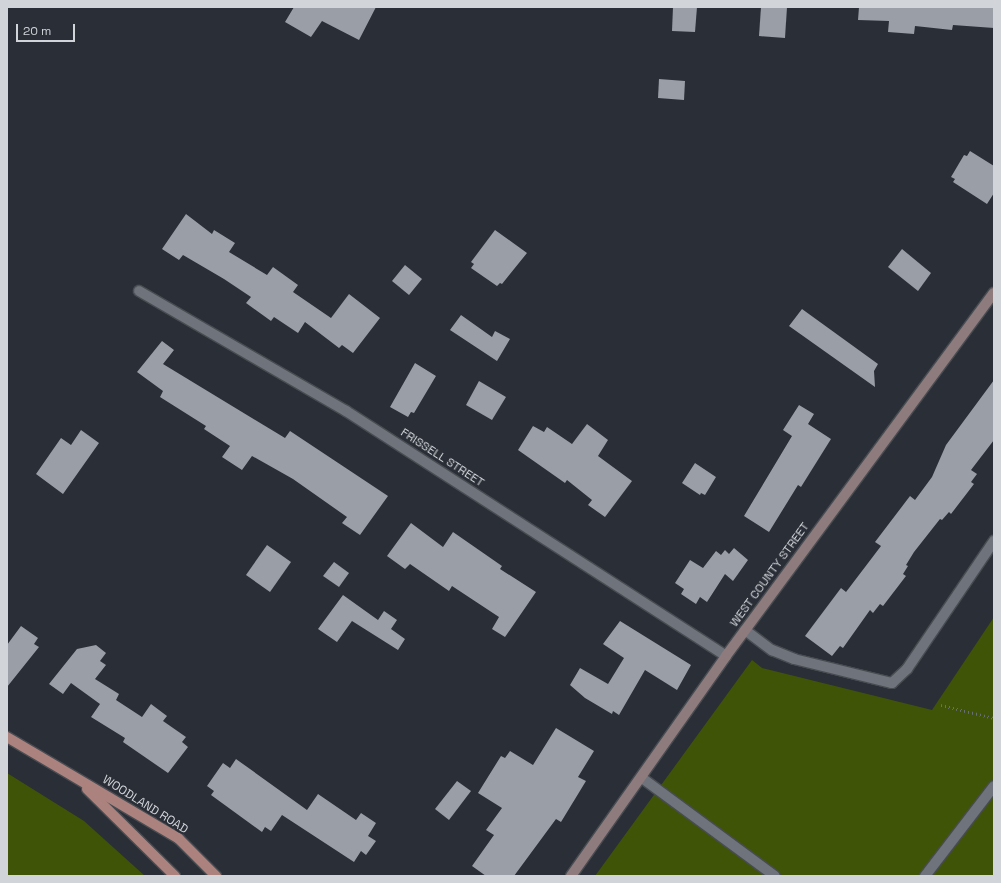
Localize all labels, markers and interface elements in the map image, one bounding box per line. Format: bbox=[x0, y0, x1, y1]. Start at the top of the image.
scale bar bbox=[18, 16, 77, 42]
text: 20 m bbox=[23, 23, 51, 39]
street label: FRISSELL STREET bbox=[397, 426, 487, 490]
street label: WEST COUNTY STREET bbox=[727, 520, 813, 630]
street label: WOODLAND ROAD bbox=[100, 773, 190, 837]

